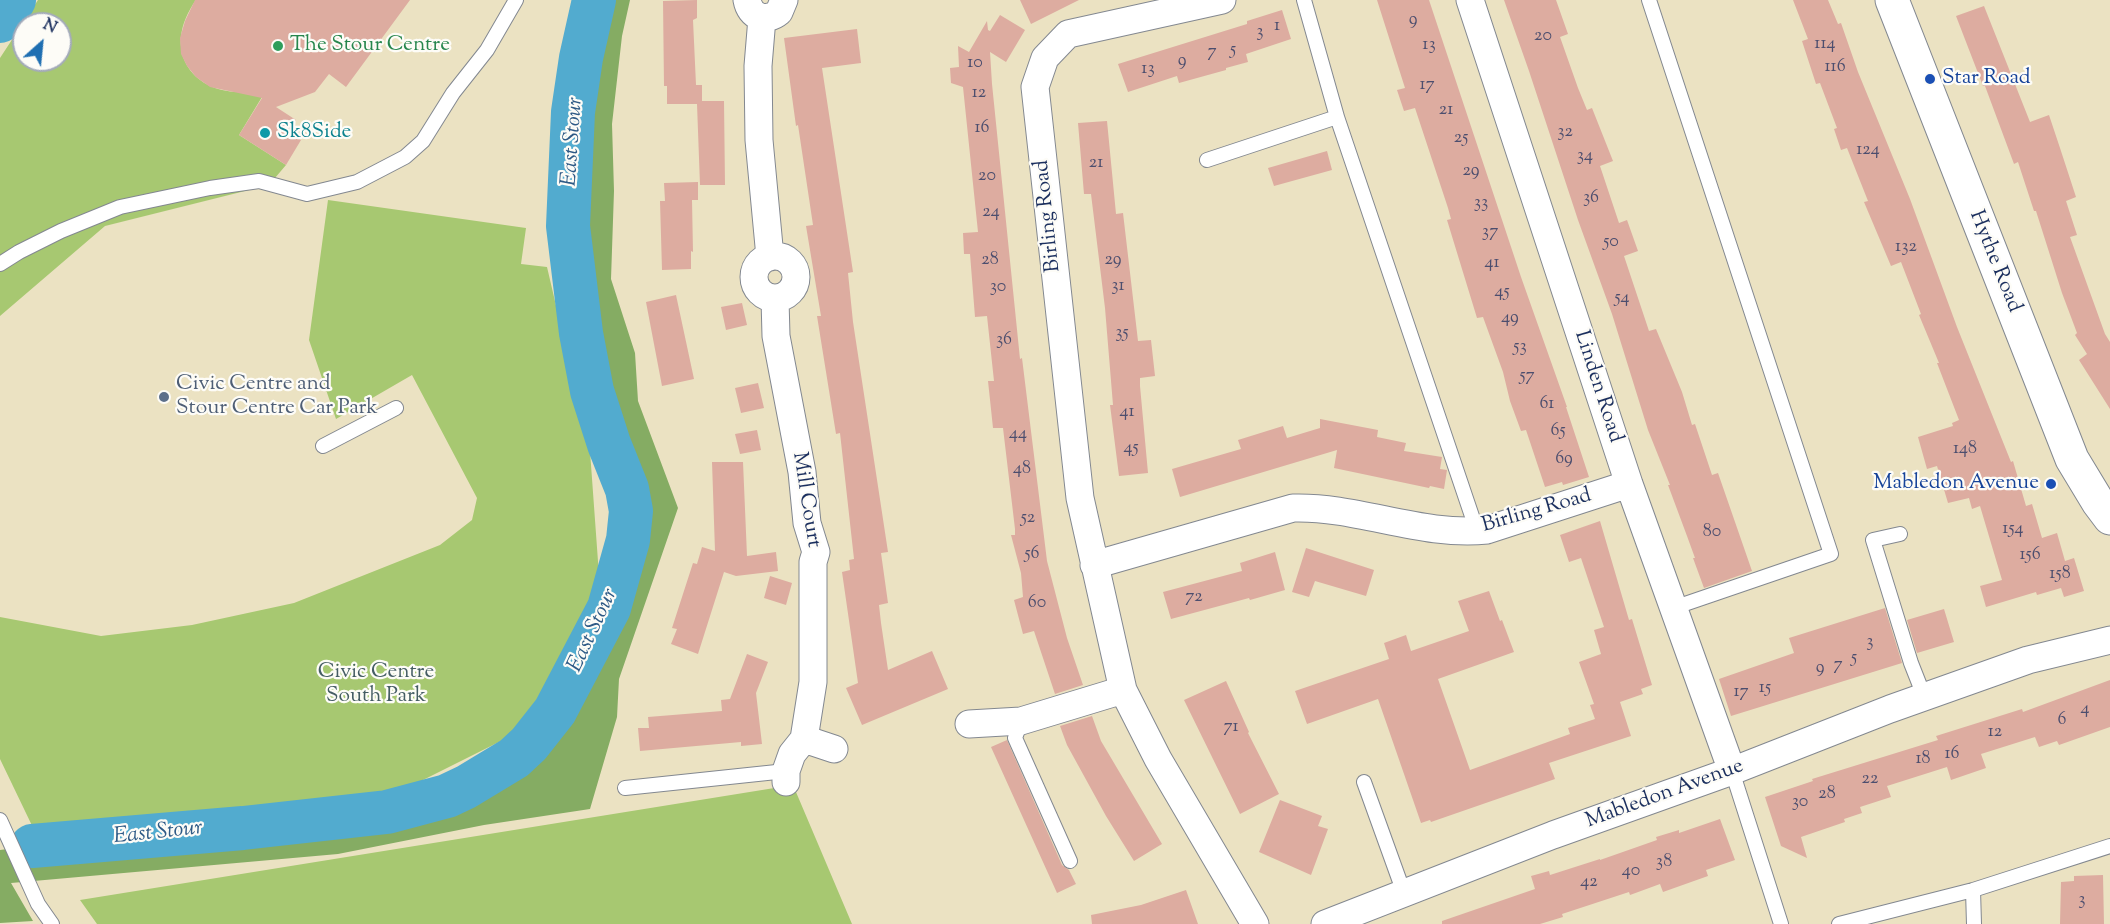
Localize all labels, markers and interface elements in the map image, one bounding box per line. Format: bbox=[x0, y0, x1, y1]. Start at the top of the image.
house number: 9 bbox=[1409, 10, 1417, 32]
north arrow bbox=[12, 12, 72, 72]
text: N bbox=[39, 14, 60, 40]
house number: 1 bbox=[1274, 16, 1280, 38]
house number: 3 bbox=[1256, 22, 1264, 44]
house number: 20 bbox=[1534, 26, 1552, 48]
place label: The Stour Centre bbox=[290, 33, 450, 59]
house number: 114 bbox=[1814, 34, 1836, 56]
house number: 13 bbox=[1422, 35, 1436, 57]
marker: The Stour Centre bbox=[271, 39, 285, 53]
house number: 5 bbox=[1230, 40, 1236, 62]
house number: 7 bbox=[1207, 42, 1217, 64]
house number: 9 bbox=[1178, 51, 1186, 73]
house number: 10 bbox=[967, 53, 983, 75]
house number: 116 bbox=[1824, 57, 1846, 79]
house number: 13 bbox=[1141, 59, 1155, 81]
place label: Star Road bbox=[1942, 66, 2031, 92]
marker: Star Road bbox=[1923, 72, 1937, 86]
house number: 17 bbox=[1419, 75, 1435, 97]
house number: 12 bbox=[972, 83, 986, 105]
water label: East Stour bbox=[558, 96, 590, 188]
house number: 21 bbox=[1439, 100, 1453, 122]
house number: 16 bbox=[974, 118, 990, 140]
place label: Sk8Side bbox=[277, 120, 351, 146]
house number: 32 bbox=[1557, 122, 1573, 144]
marker: Sk8Side bbox=[258, 126, 272, 140]
house number: 25 bbox=[1454, 128, 1468, 150]
house number: 124 bbox=[1856, 140, 1880, 162]
house number: 34 bbox=[1577, 146, 1593, 168]
house number: 21 bbox=[1089, 153, 1103, 175]
street label: Birling Road bbox=[1031, 159, 1067, 273]
house number: 29 bbox=[1462, 161, 1480, 183]
house number: 20 bbox=[978, 166, 996, 188]
house number: 36 bbox=[1583, 188, 1599, 210]
house number: 33 bbox=[1474, 193, 1488, 215]
house number: 24 bbox=[982, 202, 1000, 224]
street label: Hythe Road bbox=[1962, 207, 2026, 317]
house number: 37 bbox=[1482, 222, 1498, 244]
house number: 50 bbox=[1603, 232, 1619, 254]
house number: 132 bbox=[1895, 237, 1917, 259]
house number: 28 bbox=[981, 250, 999, 272]
house number: 29 bbox=[1104, 250, 1122, 272]
house number: 41 bbox=[1484, 253, 1500, 275]
house number: 31 bbox=[1111, 276, 1125, 298]
house number: 30 bbox=[990, 277, 1006, 299]
house number: 45 bbox=[1494, 282, 1510, 304]
house number: 54 bbox=[1614, 288, 1630, 310]
house number: 49 bbox=[1501, 308, 1519, 330]
house number: 35 bbox=[1115, 323, 1129, 345]
street label: Linden Road bbox=[1567, 328, 1627, 446]
house number: 36 bbox=[996, 330, 1012, 352]
house number: 53 bbox=[1513, 337, 1527, 359]
house number: 57 bbox=[1519, 366, 1535, 388]
place label: Civic Centre and Stour Centre Car Park bbox=[176, 372, 378, 422]
marker: Civic Centre and Stour Centre Car Park bbox=[157, 390, 171, 404]
house number: 61 bbox=[1540, 394, 1554, 416]
house number: 41 bbox=[1119, 402, 1135, 424]
house number: 65 bbox=[1550, 421, 1566, 443]
house number: 44 bbox=[1009, 424, 1027, 446]
house number: 45 bbox=[1123, 438, 1139, 460]
house number: 148 bbox=[1953, 439, 1977, 461]
house number: 69 bbox=[1555, 449, 1573, 471]
street label: Mill Court bbox=[785, 450, 825, 550]
house number: 48 bbox=[1013, 459, 1031, 481]
place label: Mabledon Avenue bbox=[1873, 471, 2039, 497]
marker: Mabledon Avenue bbox=[2044, 477, 2058, 491]
street label: Birling Road bbox=[1479, 484, 1595, 540]
house number: 52 bbox=[1021, 508, 1035, 530]
house number: 154 bbox=[2002, 519, 2024, 541]
house number: 80 bbox=[1703, 522, 1721, 544]
house number: 56 bbox=[1024, 544, 1040, 566]
house number: 156 bbox=[2019, 545, 2041, 567]
house number: 158 bbox=[2049, 564, 2071, 586]
water label: East Stour bbox=[563, 585, 625, 677]
house number: 72 bbox=[1185, 587, 1203, 609]
house number: 60 bbox=[1028, 593, 1046, 615]
house number: 3 bbox=[1866, 632, 1874, 654]
house number: 5 bbox=[1851, 648, 1857, 670]
house number: 7 bbox=[1833, 655, 1843, 677]
house number: 9 bbox=[1816, 658, 1824, 680]
park label: Civic Centre South Park bbox=[318, 660, 434, 710]
house number: 15 bbox=[1759, 678, 1771, 700]
house number: 17 bbox=[1733, 682, 1749, 704]
house number: 4 bbox=[2080, 699, 2090, 721]
house number: 6 bbox=[2058, 710, 2066, 732]
house number: 71 bbox=[1223, 717, 1239, 739]
house number: 12 bbox=[1988, 722, 2002, 744]
house number: 16 bbox=[1944, 744, 1960, 766]
house number: 18 bbox=[1915, 749, 1931, 771]
street label: Mabledon Avenue bbox=[1583, 755, 1747, 835]
house number: 22 bbox=[1862, 769, 1878, 791]
house number: 28 bbox=[1818, 784, 1836, 806]
house number: 30 bbox=[1792, 792, 1808, 814]
water label: East Stour bbox=[112, 816, 204, 852]
house number: 38 bbox=[1656, 852, 1672, 874]
house number: 40 bbox=[1622, 861, 1640, 883]
house number: 42 bbox=[1580, 872, 1598, 894]
house number: 3 bbox=[2078, 890, 2086, 912]

